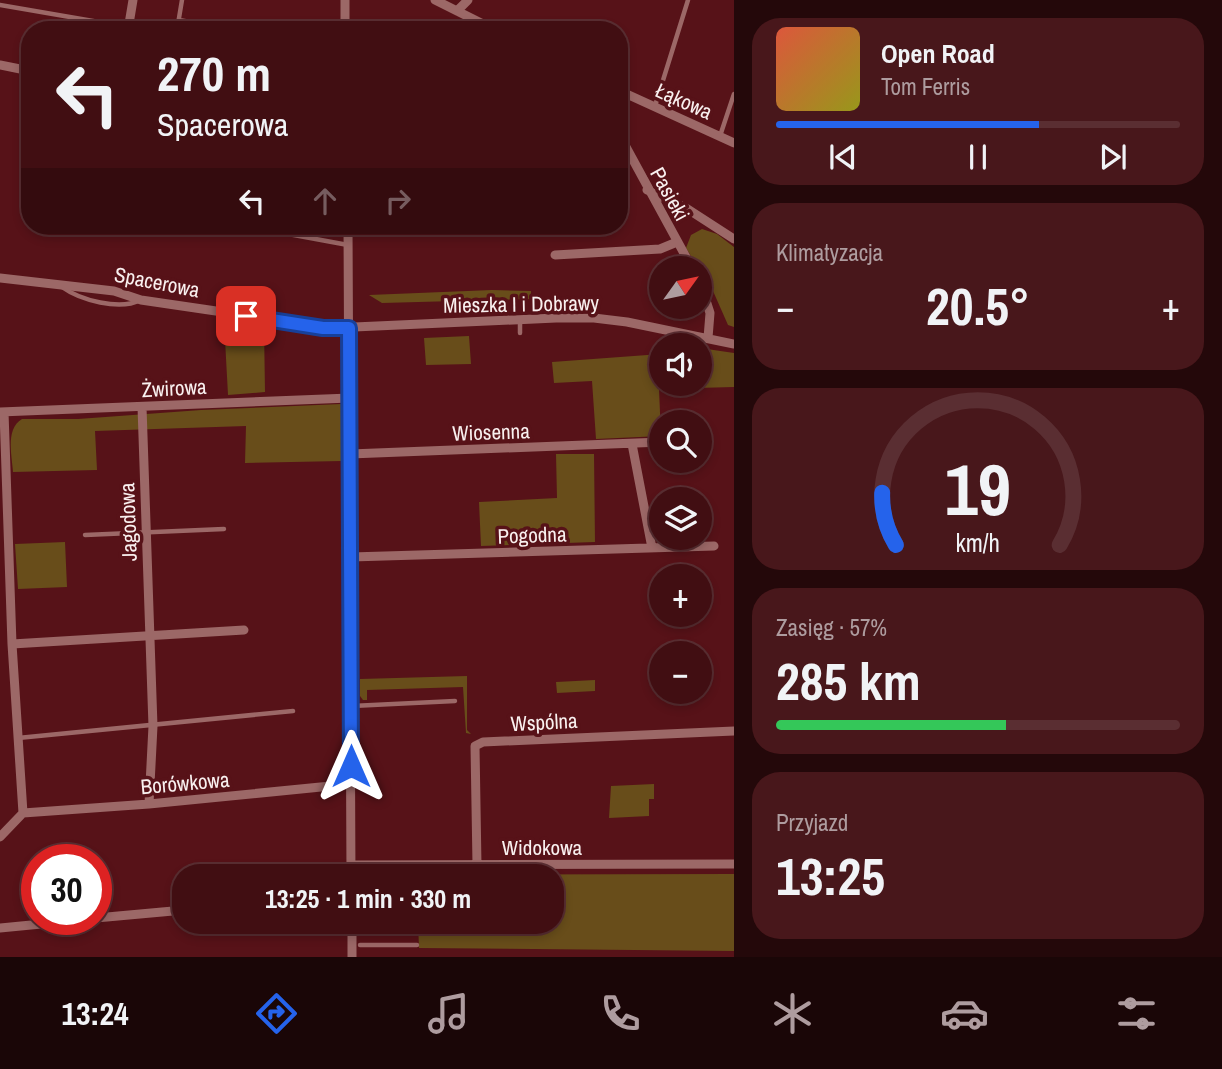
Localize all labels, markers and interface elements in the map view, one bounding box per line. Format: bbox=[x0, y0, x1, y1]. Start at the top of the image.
text: Open Road bbox=[881, 36, 995, 71]
text: 270 m bbox=[157, 40, 271, 106]
icon: left bbox=[42, 49, 133, 140]
text: Tom Ferris bbox=[881, 71, 970, 102]
street label: Łąkowa bbox=[651, 76, 717, 126]
text: Spacerowa bbox=[157, 103, 288, 146]
icon: previous bbox=[824, 138, 862, 176]
icon: pause bbox=[959, 138, 997, 176]
icon: next bbox=[1094, 138, 1132, 176]
street label: Pasieki bbox=[643, 162, 697, 226]
icon: left bbox=[233, 182, 271, 220]
icon: ahead bbox=[306, 182, 344, 220]
icon: right bbox=[379, 182, 417, 220]
text: Klimatyzacja bbox=[776, 237, 883, 268]
north arrow bbox=[649, 256, 712, 318]
map controls bbox=[649, 256, 712, 704]
street label: Spacerowa bbox=[112, 260, 202, 305]
text: 20.5° bbox=[926, 271, 1030, 341]
text: − bbox=[776, 281, 794, 332]
text: + bbox=[1162, 281, 1180, 332]
pin bbox=[216, 286, 276, 346]
street label: Mieszka I i Dobrawy bbox=[443, 288, 600, 320]
icon: arrive bbox=[227, 297, 265, 335]
button: sound bbox=[649, 333, 712, 396]
street label: Żwirowa bbox=[141, 372, 208, 404]
button: search bbox=[649, 410, 712, 473]
street label: Wiosenna bbox=[452, 416, 531, 448]
text: 19 bbox=[945, 440, 1011, 538]
street label: Jagodowa bbox=[112, 482, 144, 562]
button: layers bbox=[649, 487, 712, 550]
street label: Pogodna bbox=[497, 519, 567, 551]
text: km/h bbox=[956, 525, 1000, 559]
button: + bbox=[649, 564, 712, 627]
text: Zasięg · 57% bbox=[776, 612, 887, 643]
button: − bbox=[649, 641, 712, 704]
text: 285 km bbox=[776, 646, 921, 716]
street label: Wspólna bbox=[510, 706, 579, 738]
position arrow bbox=[314, 729, 388, 803]
street label: Borówkowa bbox=[139, 765, 231, 801]
text: Przyjazd bbox=[776, 807, 848, 838]
street label: Widokowa bbox=[502, 833, 583, 862]
text: 13:25 bbox=[776, 841, 885, 911]
speed limit sign: 30 bbox=[21, 844, 112, 935]
text: 13:25 · 1 min · 330 m bbox=[265, 881, 471, 916]
icon: directions bbox=[252, 989, 301, 1038]
icon: music bbox=[424, 989, 473, 1038]
icon: phone bbox=[596, 989, 645, 1038]
icon: climate bbox=[768, 989, 817, 1038]
icon: car bbox=[940, 989, 989, 1038]
icon: filters bbox=[1112, 989, 1161, 1038]
text: 13:24 bbox=[61, 992, 129, 1035]

